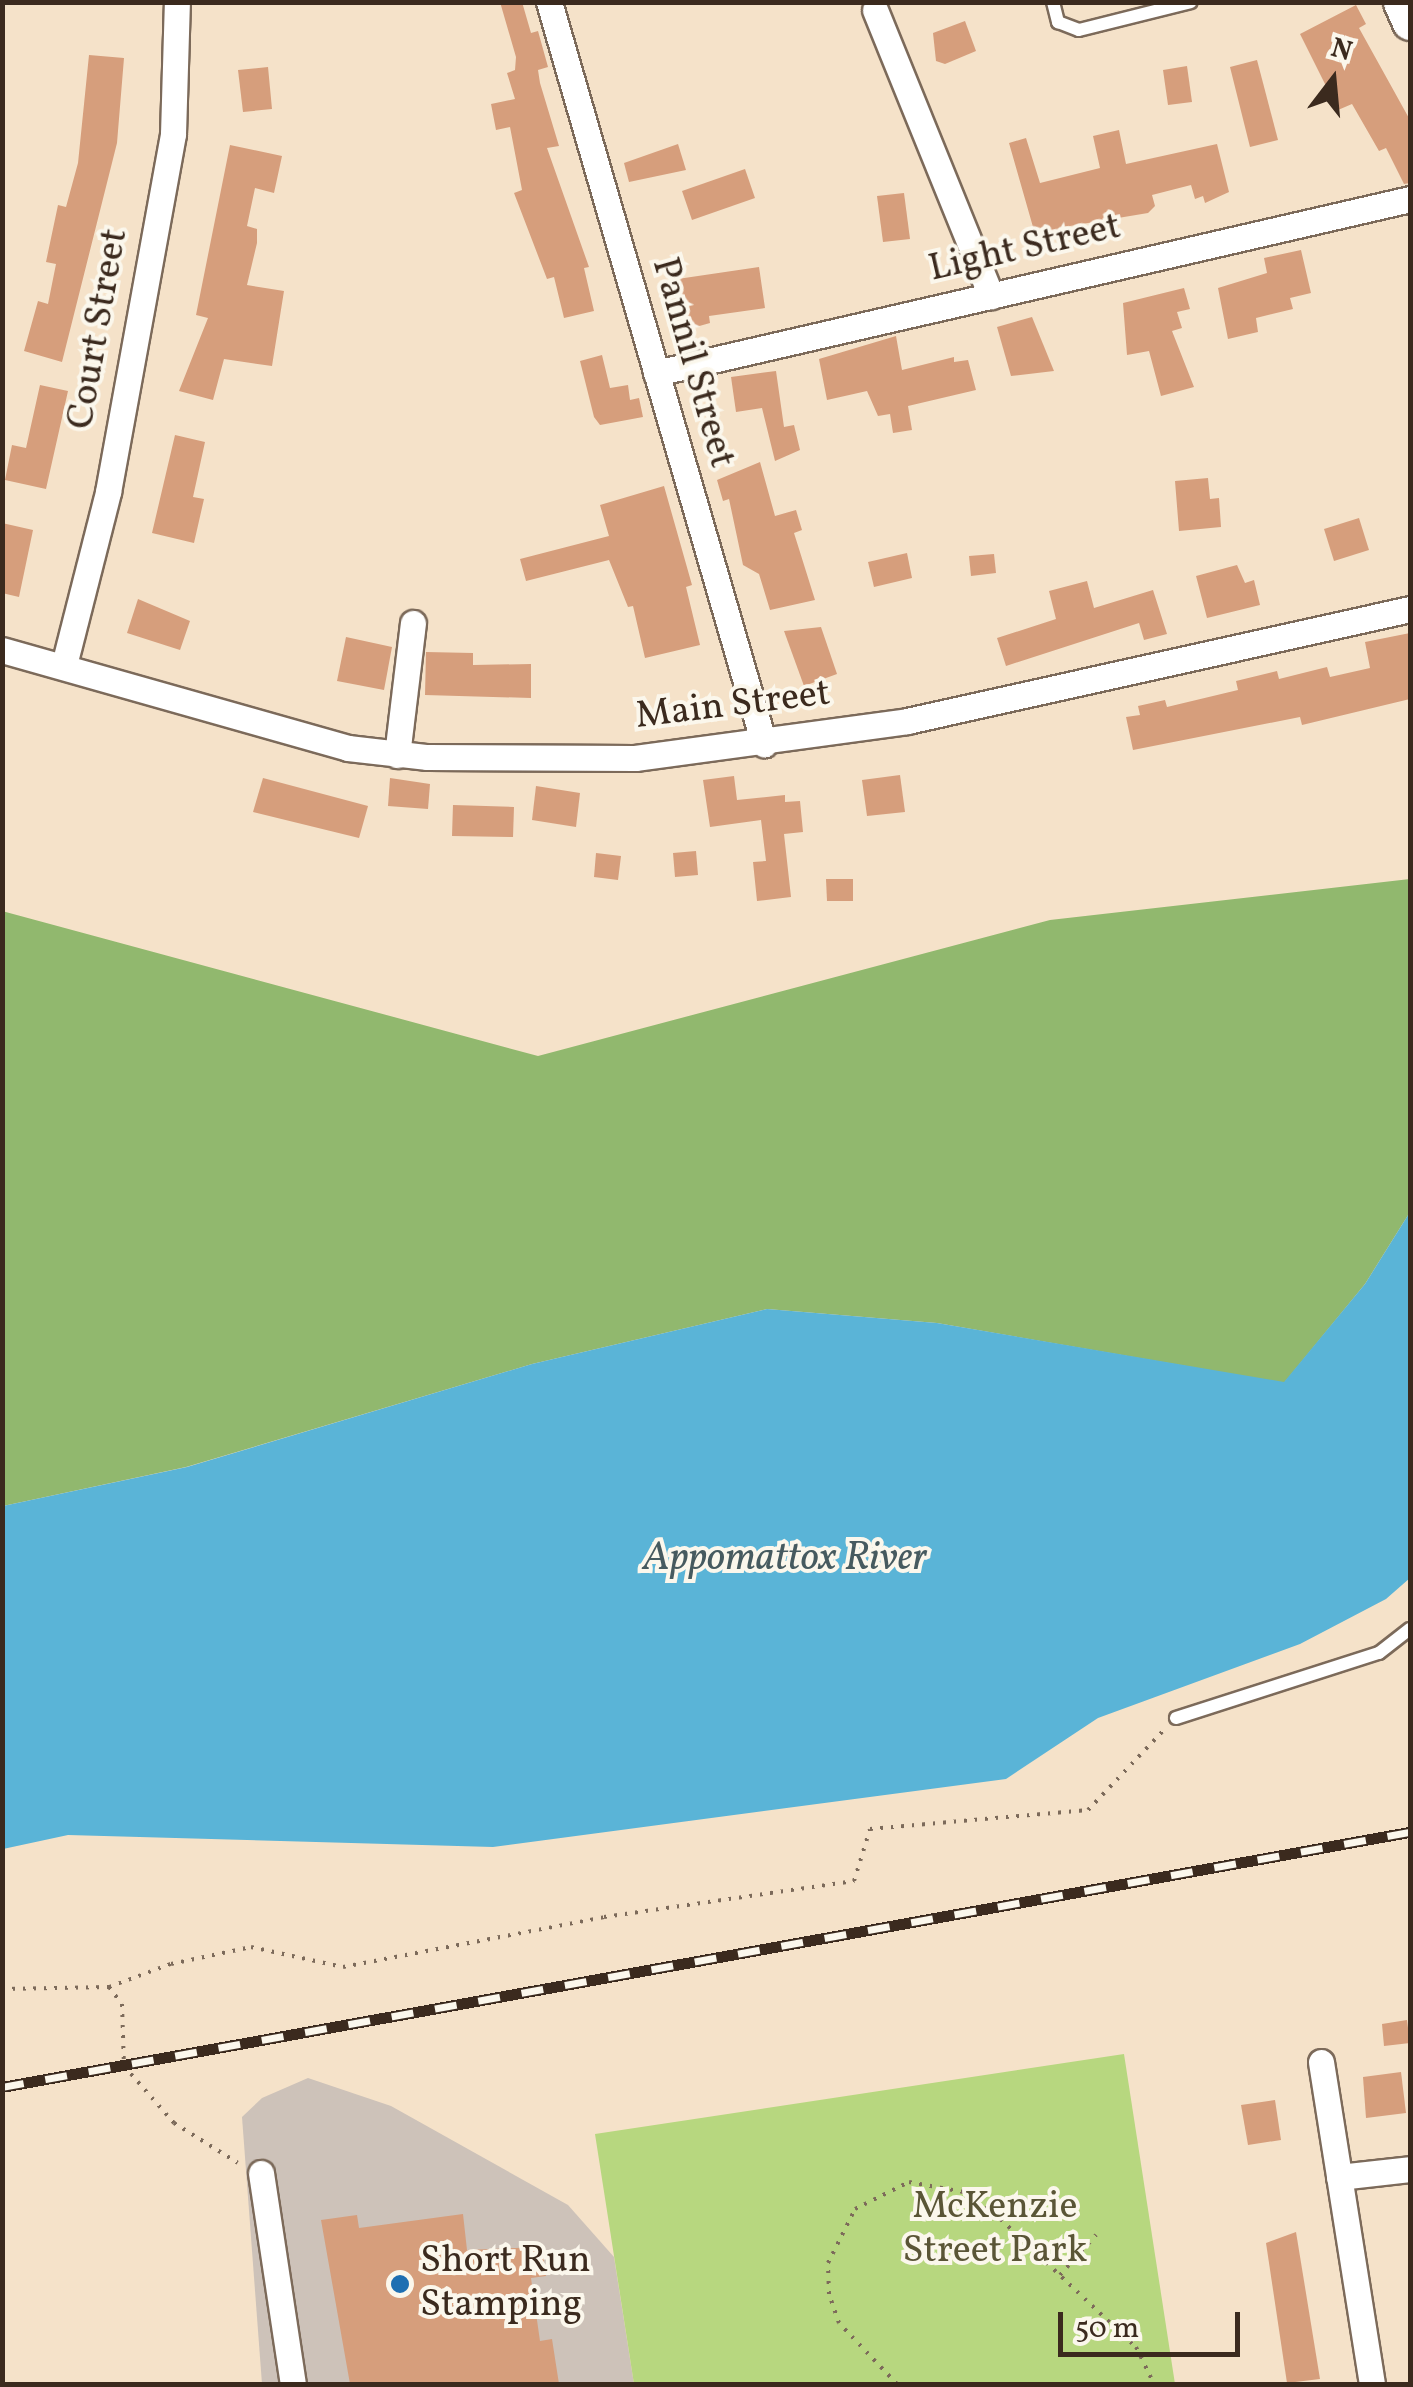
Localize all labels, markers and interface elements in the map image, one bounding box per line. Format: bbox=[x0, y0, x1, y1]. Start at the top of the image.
text: N bbox=[1326, 29, 1357, 72]
north arrow bbox=[1283, 30, 1383, 130]
street label: Light Street bbox=[925, 205, 1125, 293]
street label: Court Street bbox=[59, 225, 139, 433]
street label: Pannil Street bbox=[640, 253, 744, 473]
street label: Main Street bbox=[633, 671, 833, 741]
water label: Appomattox River bbox=[643, 1535, 927, 1583]
park label: McKenzie Street Park bbox=[903, 2185, 1087, 2274]
place label: Short Run Stamping bbox=[420, 2239, 591, 2328]
marker: Short Run Stamping bbox=[389, 2273, 411, 2295]
scale bar bbox=[1063, 2292, 1246, 2354]
text: 50 m bbox=[1075, 2308, 1139, 2350]

